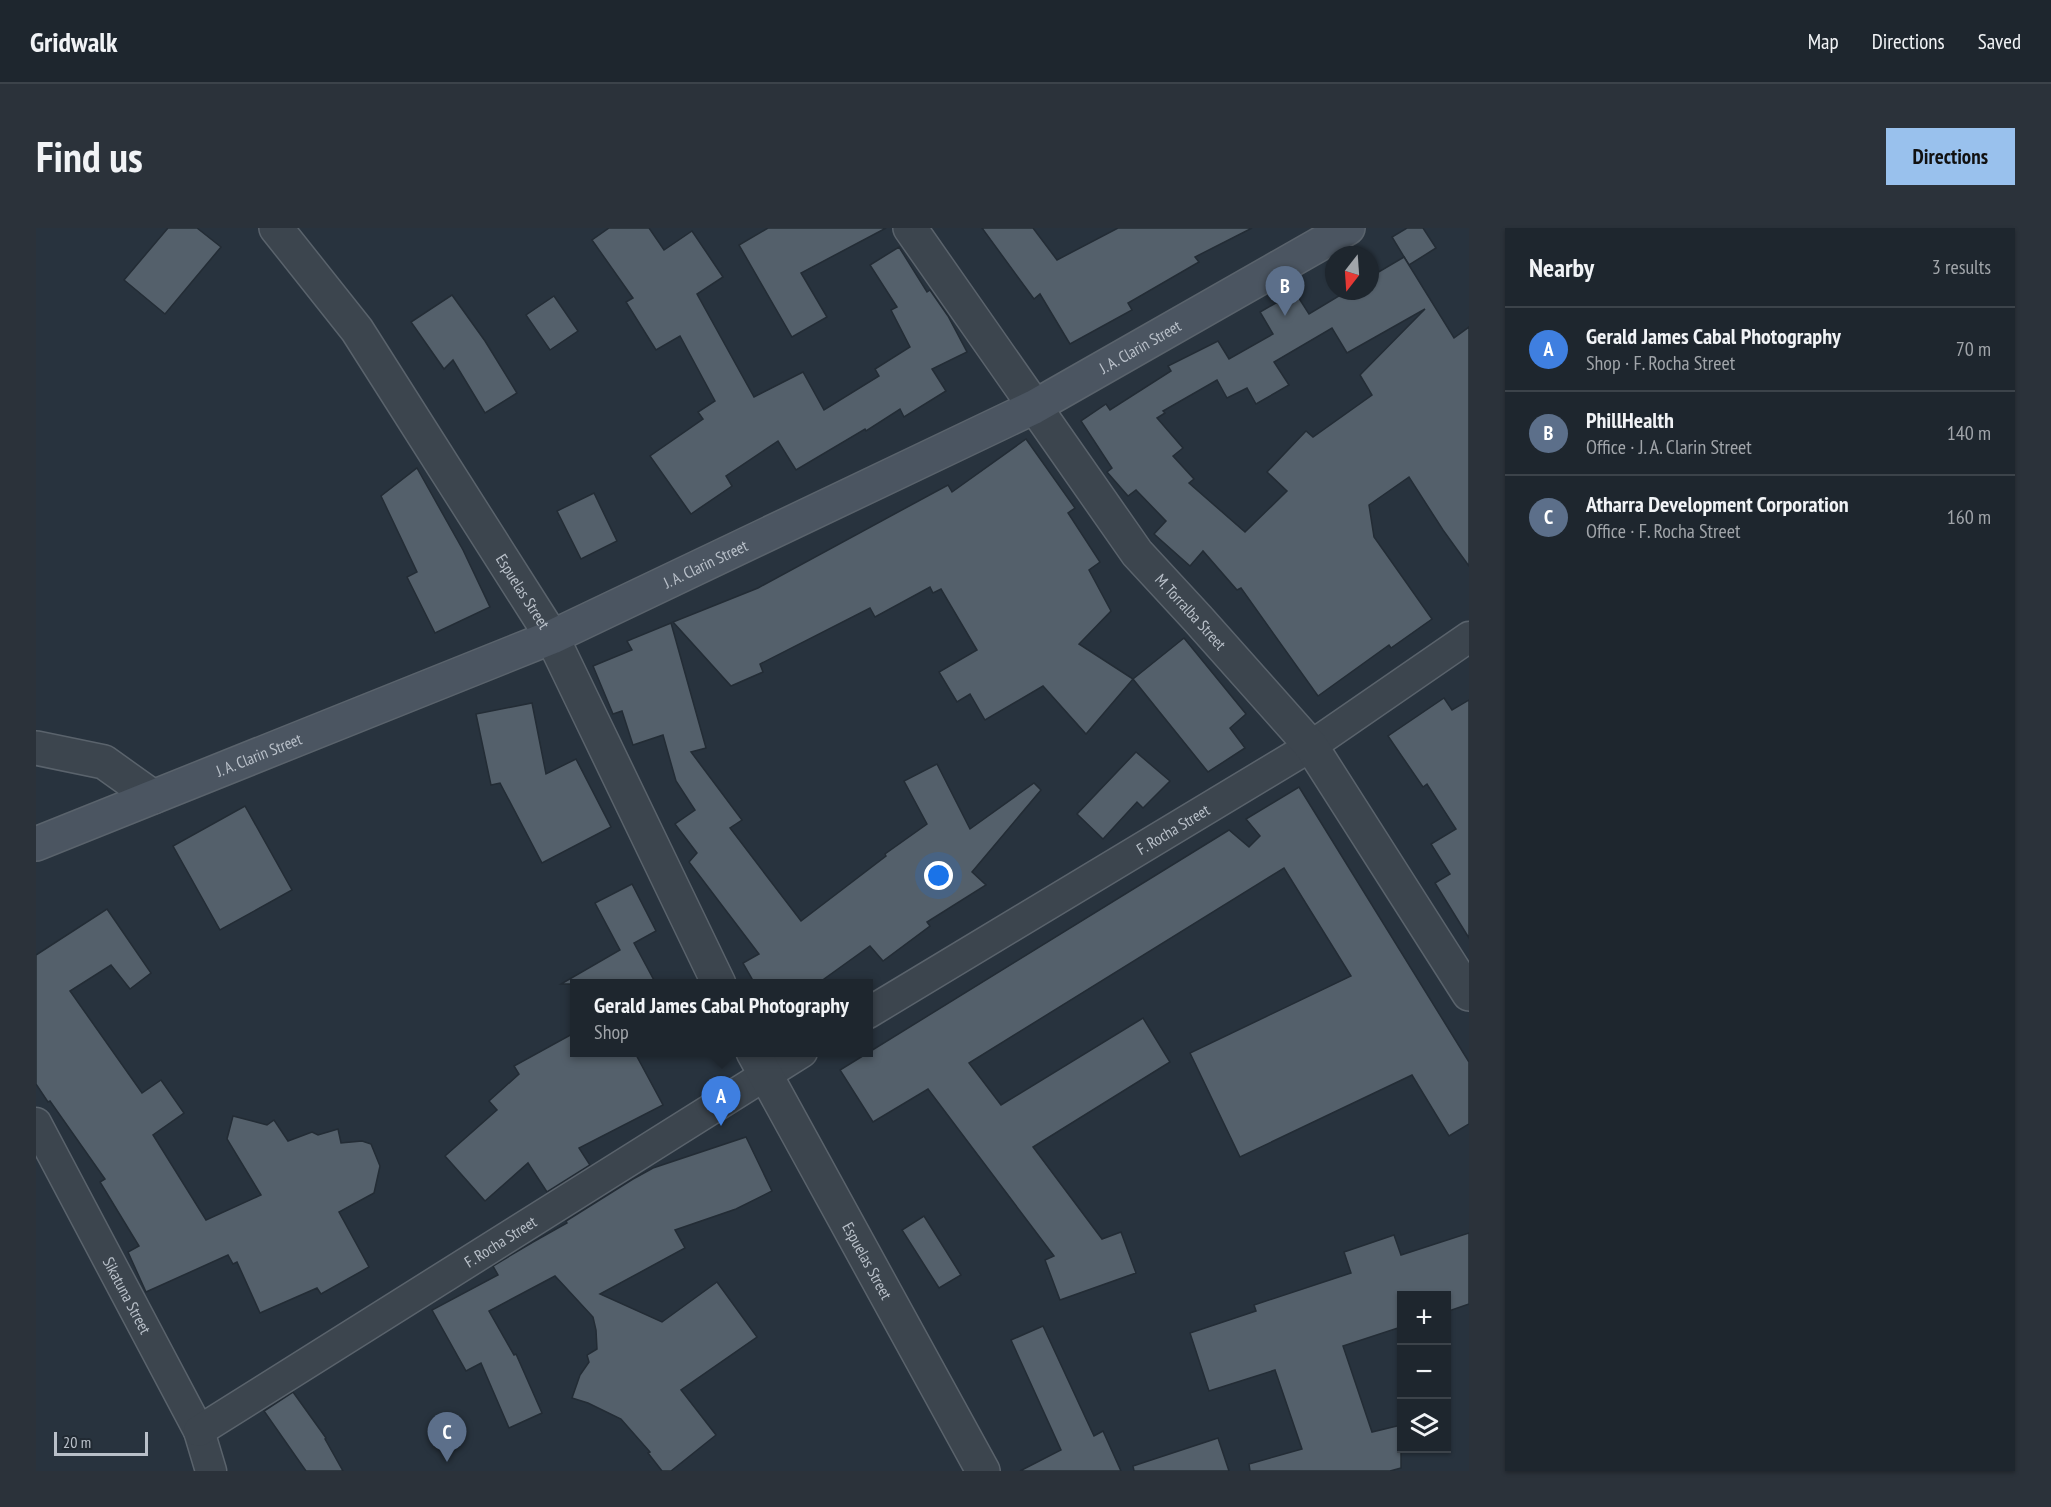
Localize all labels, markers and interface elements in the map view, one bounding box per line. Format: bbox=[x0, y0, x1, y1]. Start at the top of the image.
text: Gridwalk bbox=[30, 23, 118, 60]
text: Map bbox=[1808, 28, 1839, 55]
text: Directions bbox=[1872, 28, 1945, 55]
text: Saved bbox=[1978, 28, 2021, 55]
button: Directions bbox=[1886, 128, 2015, 185]
text: Find us bbox=[36, 129, 143, 184]
north arrow bbox=[1325, 246, 1379, 300]
text: Nearby bbox=[1529, 251, 1594, 284]
text: 3 results bbox=[1932, 254, 1991, 280]
pin: B bbox=[1266, 266, 1304, 316]
street label: J. A. Clarin Street bbox=[1095, 315, 1185, 378]
text: Gerald James Cabal Photography bbox=[1586, 322, 1841, 350]
text: A bbox=[1543, 336, 1554, 362]
text: 70 m bbox=[1956, 336, 1991, 362]
text: Shop · F. Rocha Street bbox=[1586, 350, 1735, 376]
text: PhillHealth bbox=[1586, 406, 1674, 434]
text: B bbox=[1544, 420, 1553, 446]
text: 140 m bbox=[1947, 420, 1991, 446]
text: Office · J. A. Clarin Street bbox=[1586, 434, 1752, 460]
text: Atharra Development Corporation bbox=[1586, 490, 1849, 518]
text: C bbox=[1544, 504, 1553, 530]
text: 160 m bbox=[1947, 504, 1991, 530]
text: Office · F. Rocha Street bbox=[1586, 518, 1740, 544]
street label: J. A. Clarin Street bbox=[659, 535, 751, 593]
street label: Espuelas Street bbox=[492, 550, 555, 633]
street label: M. Torralba Street bbox=[1151, 569, 1231, 654]
street label: J. A. Clarin Street bbox=[212, 728, 305, 781]
street label: F. Rocha Street bbox=[1133, 799, 1213, 859]
your location bbox=[924, 861, 953, 890]
popup bbox=[570, 979, 873, 1057]
text: Gerald James Cabal Photography bbox=[594, 991, 849, 1019]
text: Shop bbox=[594, 1019, 629, 1045]
pin: A bbox=[702, 1076, 740, 1126]
street label: F. Rocha Street bbox=[461, 1211, 541, 1272]
street label: Espuelas Street bbox=[838, 1219, 897, 1303]
street label: Sikatuna Street bbox=[99, 1253, 156, 1338]
map controls bbox=[1397, 1291, 1451, 1453]
button: + bbox=[1397, 1291, 1451, 1345]
button: − bbox=[1397, 1345, 1451, 1399]
button: layers bbox=[1397, 1399, 1451, 1453]
pin: C bbox=[428, 1412, 466, 1462]
scale bar bbox=[54, 1429, 148, 1456]
text: 20 m bbox=[63, 1432, 91, 1452]

